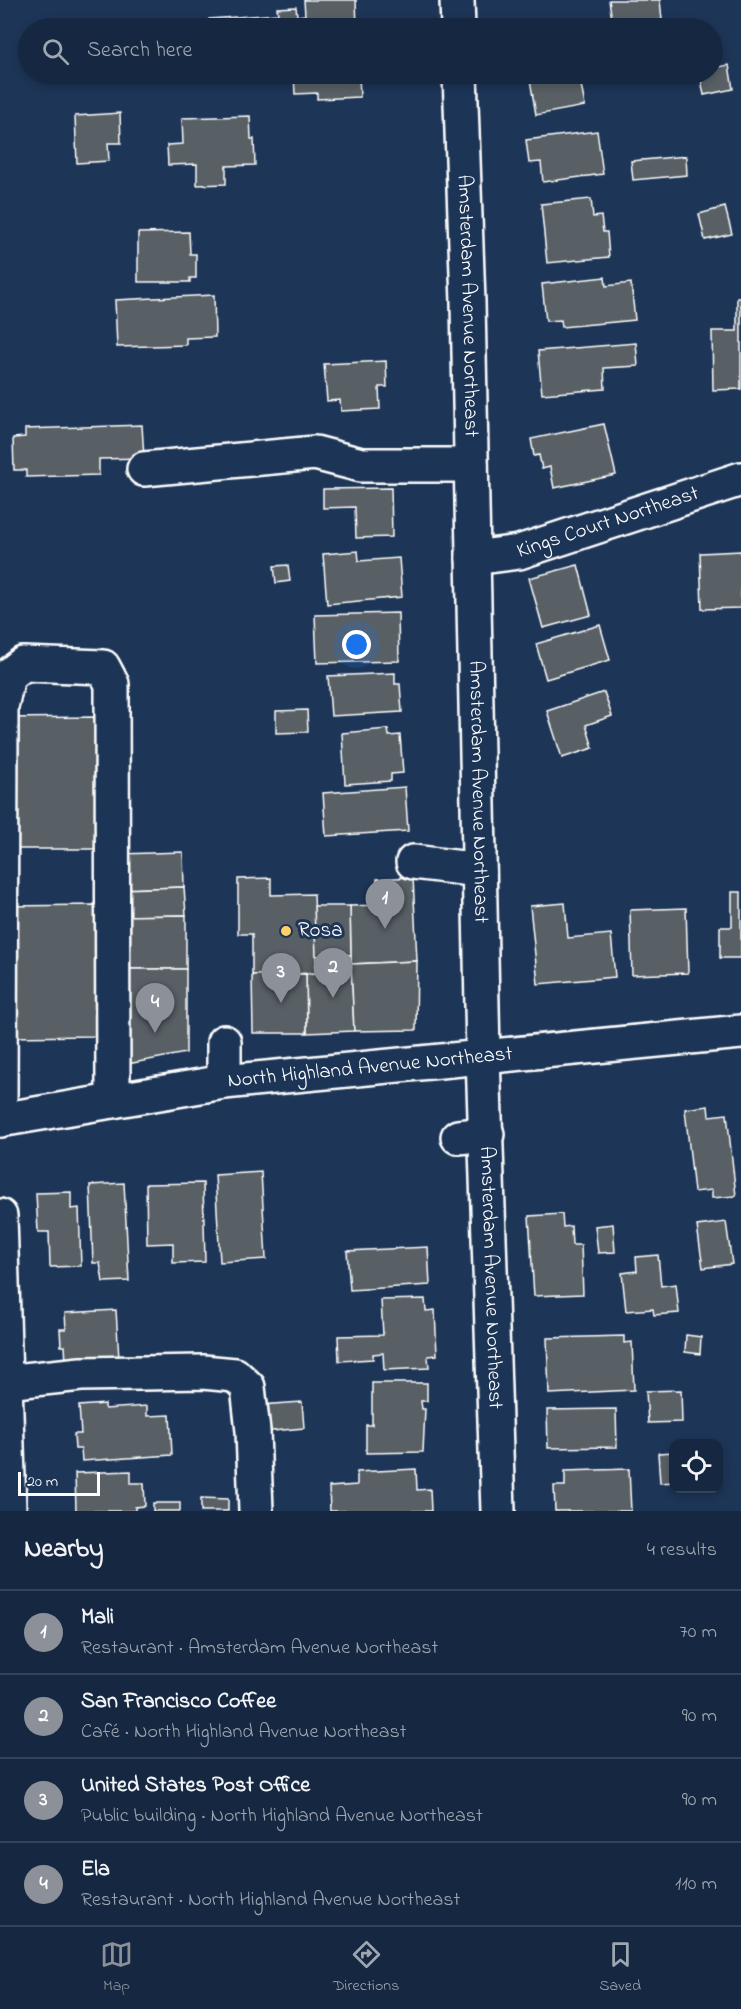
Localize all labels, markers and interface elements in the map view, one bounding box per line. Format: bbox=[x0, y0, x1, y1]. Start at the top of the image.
search box bbox=[18, 18, 723, 84]
icon: search bbox=[39, 35, 72, 68]
text: Search here bbox=[87, 35, 192, 67]
street label: Amsterdam Avenue Northeast bbox=[449, 174, 486, 438]
street label: Kings Court Northeast bbox=[513, 479, 703, 567]
your location bbox=[342, 630, 371, 659]
street label: Amsterdam Avenue Northeast bbox=[460, 660, 495, 924]
pin: 1 bbox=[366, 880, 404, 929]
place label: Rosa bbox=[298, 916, 343, 946]
marker: Rosa bbox=[279, 924, 293, 938]
pin: 2 bbox=[314, 948, 352, 998]
pin: 3 bbox=[262, 954, 300, 1003]
pin: 4 bbox=[136, 984, 174, 1033]
street label: North Highland Avenue Northeast bbox=[226, 1039, 514, 1097]
street label: Amsterdam Avenue Northeast bbox=[471, 1146, 510, 1409]
map controls bbox=[669, 1439, 723, 1493]
button: locate bbox=[669, 1439, 723, 1493]
scale bar bbox=[18, 1469, 100, 1496]
text: 20 m bbox=[27, 1470, 58, 1494]
text: Nearby bbox=[24, 1531, 103, 1569]
text: 4 results bbox=[647, 1536, 717, 1565]
text: Mali bbox=[81, 1602, 114, 1634]
text: 1 bbox=[40, 1618, 47, 1647]
text: 70 m bbox=[680, 1618, 717, 1647]
text: Restaurant · Amsterdam Avenue Northeast bbox=[81, 1634, 438, 1663]
text: San Francisco Coffee bbox=[81, 1686, 276, 1718]
text: 2 bbox=[39, 1702, 48, 1731]
text: 90 m bbox=[682, 1702, 717, 1731]
text: Café · North Highland Avenue Northeast bbox=[81, 1718, 406, 1747]
text: United States Post Office bbox=[81, 1770, 310, 1802]
text: 3 bbox=[39, 1786, 48, 1815]
text: 90 m bbox=[682, 1786, 717, 1815]
text: Public building · North Highland Avenue Northeast bbox=[81, 1802, 483, 1831]
text: Ela bbox=[81, 1854, 110, 1886]
text: 4 bbox=[39, 1870, 48, 1899]
text: 110 m bbox=[675, 1870, 717, 1899]
text: Restaurant · North Highland Avenue Northeast bbox=[81, 1886, 460, 1915]
tab: Map bbox=[100, 1938, 133, 1998]
tab: Directions bbox=[333, 1938, 399, 1998]
tab: Saved bbox=[599, 1938, 641, 1998]

